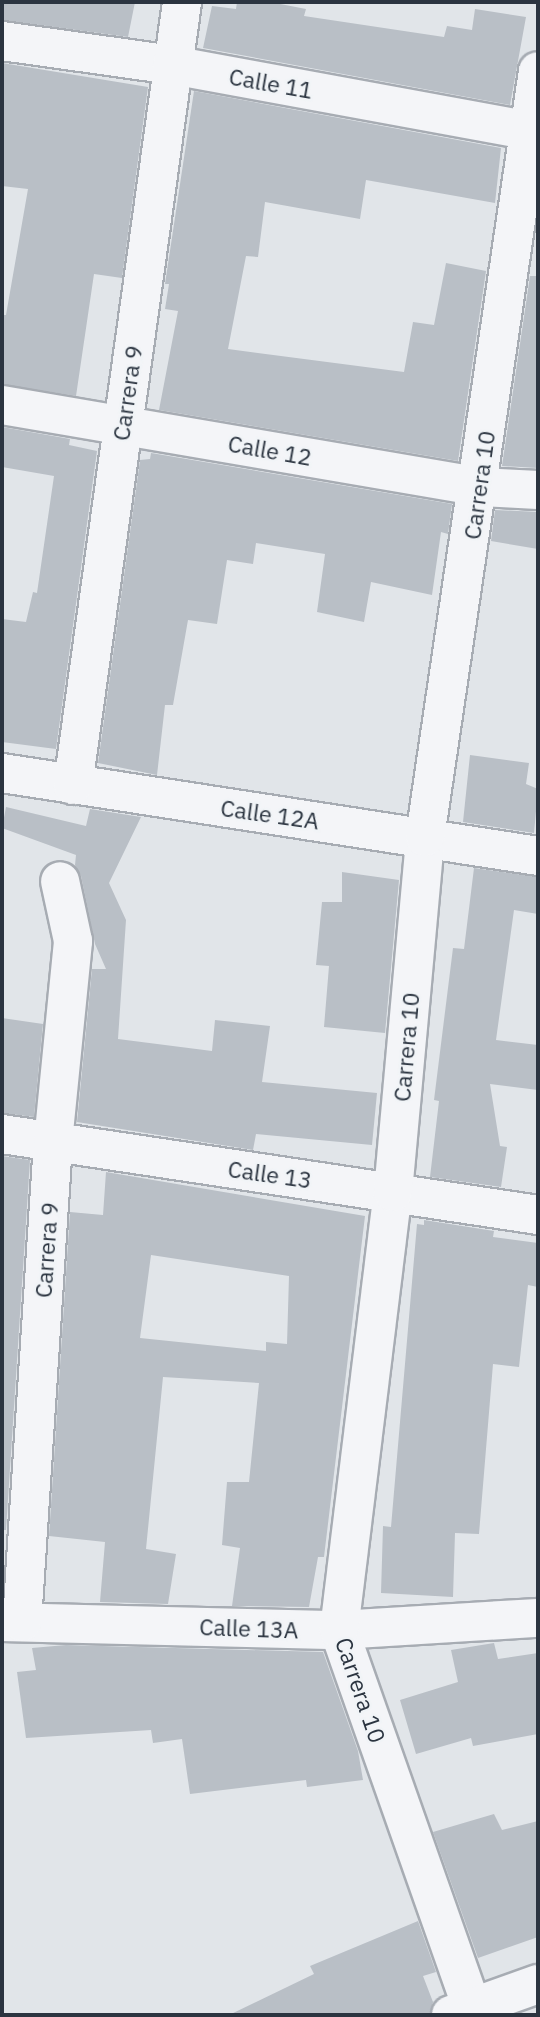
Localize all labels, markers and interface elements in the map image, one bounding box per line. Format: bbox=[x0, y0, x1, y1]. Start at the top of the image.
street label: Calle 11 bbox=[227, 62, 315, 104]
street label: Carrera 9 bbox=[107, 344, 147, 442]
street label: Calle 12 bbox=[226, 429, 314, 471]
street label: Carrera 10 bbox=[458, 429, 500, 541]
street label: Calle 12A bbox=[219, 793, 321, 835]
street label: Carrera 10 bbox=[387, 991, 425, 1103]
street label: Calle 13 bbox=[226, 1154, 314, 1194]
street label: Carrera 9 bbox=[29, 1201, 63, 1299]
street label: Calle 13A bbox=[199, 1612, 299, 1644]
street label: Carrera 10 bbox=[330, 1634, 392, 1746]

